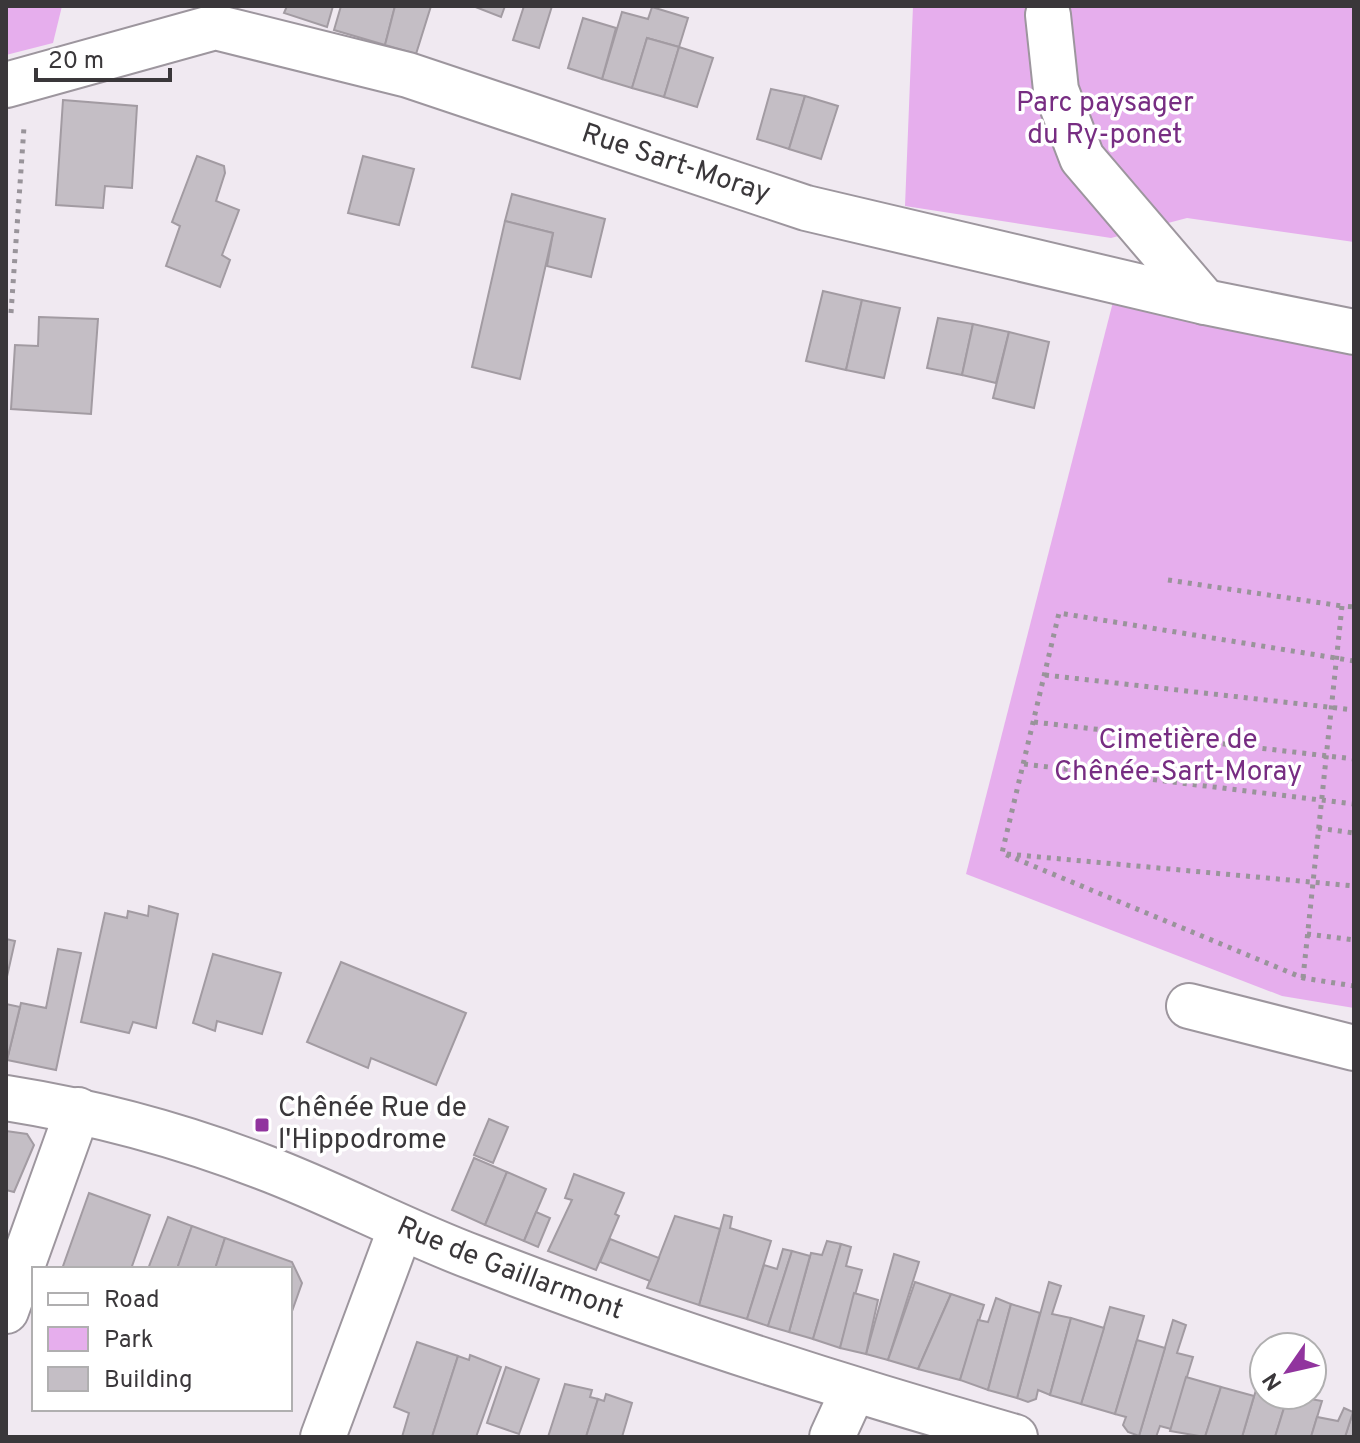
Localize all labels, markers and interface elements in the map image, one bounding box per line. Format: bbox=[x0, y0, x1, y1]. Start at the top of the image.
scale bar bbox=[36, 32, 170, 82]
text: 20 m bbox=[48, 47, 104, 77]
park label: Parc paysager du Ry-ponet bbox=[1016, 86, 1194, 154]
street label: Rue Sart-Moray bbox=[577, 116, 775, 213]
park label: Cimetière de Chênée-Sart-Moray bbox=[1054, 723, 1302, 791]
place label: Chênée Rue de l'Hippodrome bbox=[278, 1091, 467, 1159]
marker: Chênée Rue de l'Hippodrome bbox=[253, 1116, 271, 1134]
street label: Rue de Gaillarmont bbox=[391, 1209, 628, 1330]
legend bbox=[32, 1267, 292, 1411]
text: Road bbox=[104, 1286, 160, 1316]
text: Park bbox=[104, 1326, 154, 1356]
north arrow bbox=[1248, 1331, 1328, 1411]
text: Building bbox=[104, 1366, 193, 1396]
text: N bbox=[1258, 1367, 1289, 1395]

